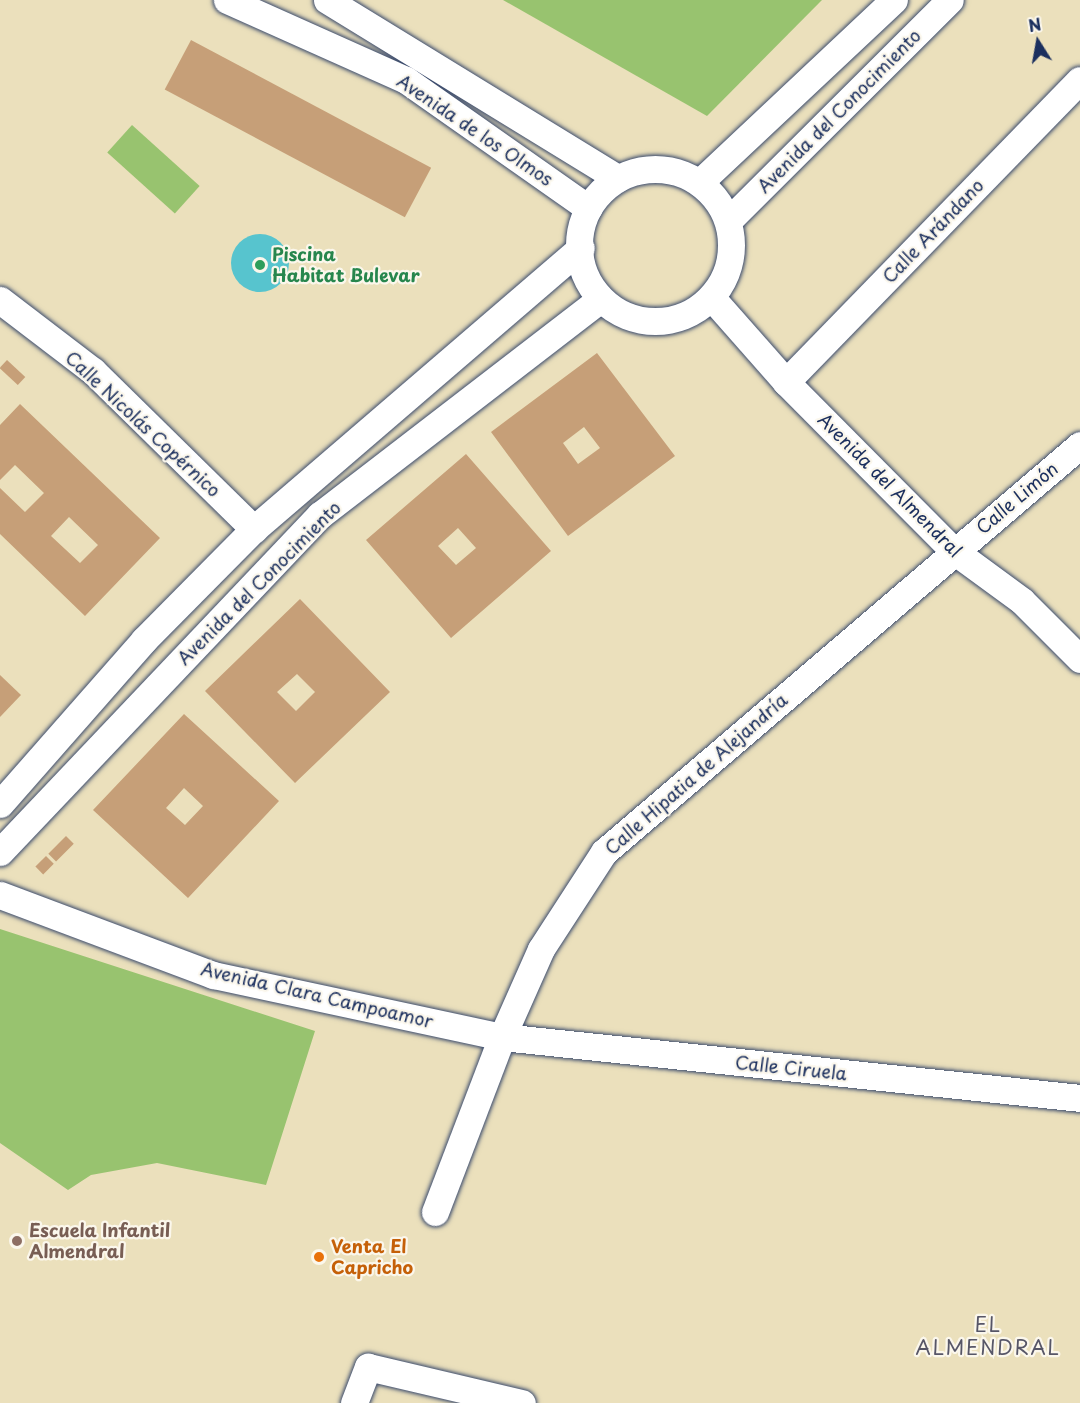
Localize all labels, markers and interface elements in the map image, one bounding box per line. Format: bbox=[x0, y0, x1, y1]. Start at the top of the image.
text: N bbox=[1026, 11, 1043, 37]
north arrow bbox=[1008, 12, 1068, 72]
street label: Avenida del Conocimiento bbox=[752, 24, 926, 198]
street label: Avenida de los Olmos bbox=[393, 70, 557, 190]
street label: Calle Arándano bbox=[878, 174, 988, 288]
place label: Piscina Habitat Bulevar bbox=[272, 244, 420, 286]
marker: Piscina Habitat Bulevar bbox=[253, 258, 267, 272]
street label: Calle Nicolás Copérnico bbox=[60, 345, 226, 503]
street label: Avenida del Almendral bbox=[813, 408, 967, 562]
street label: Calle Limón bbox=[971, 457, 1063, 539]
street label: Avenida del Conocimiento bbox=[172, 496, 346, 670]
street label: Calle Hipatia de Alejandría bbox=[600, 688, 792, 860]
street label: Avenida Clara Campoamor bbox=[199, 958, 435, 1032]
street label: Calle Ciruela bbox=[734, 1051, 848, 1085]
place label: Escuela Infantil Almendral bbox=[29, 1220, 171, 1262]
marker: Escuela Infantil Almendral bbox=[10, 1234, 24, 1248]
place label: Venta El Capricho bbox=[331, 1236, 413, 1278]
marker: Venta El Capricho bbox=[312, 1250, 326, 1264]
district label: EL ALMENDRAL bbox=[916, 1312, 1060, 1359]

